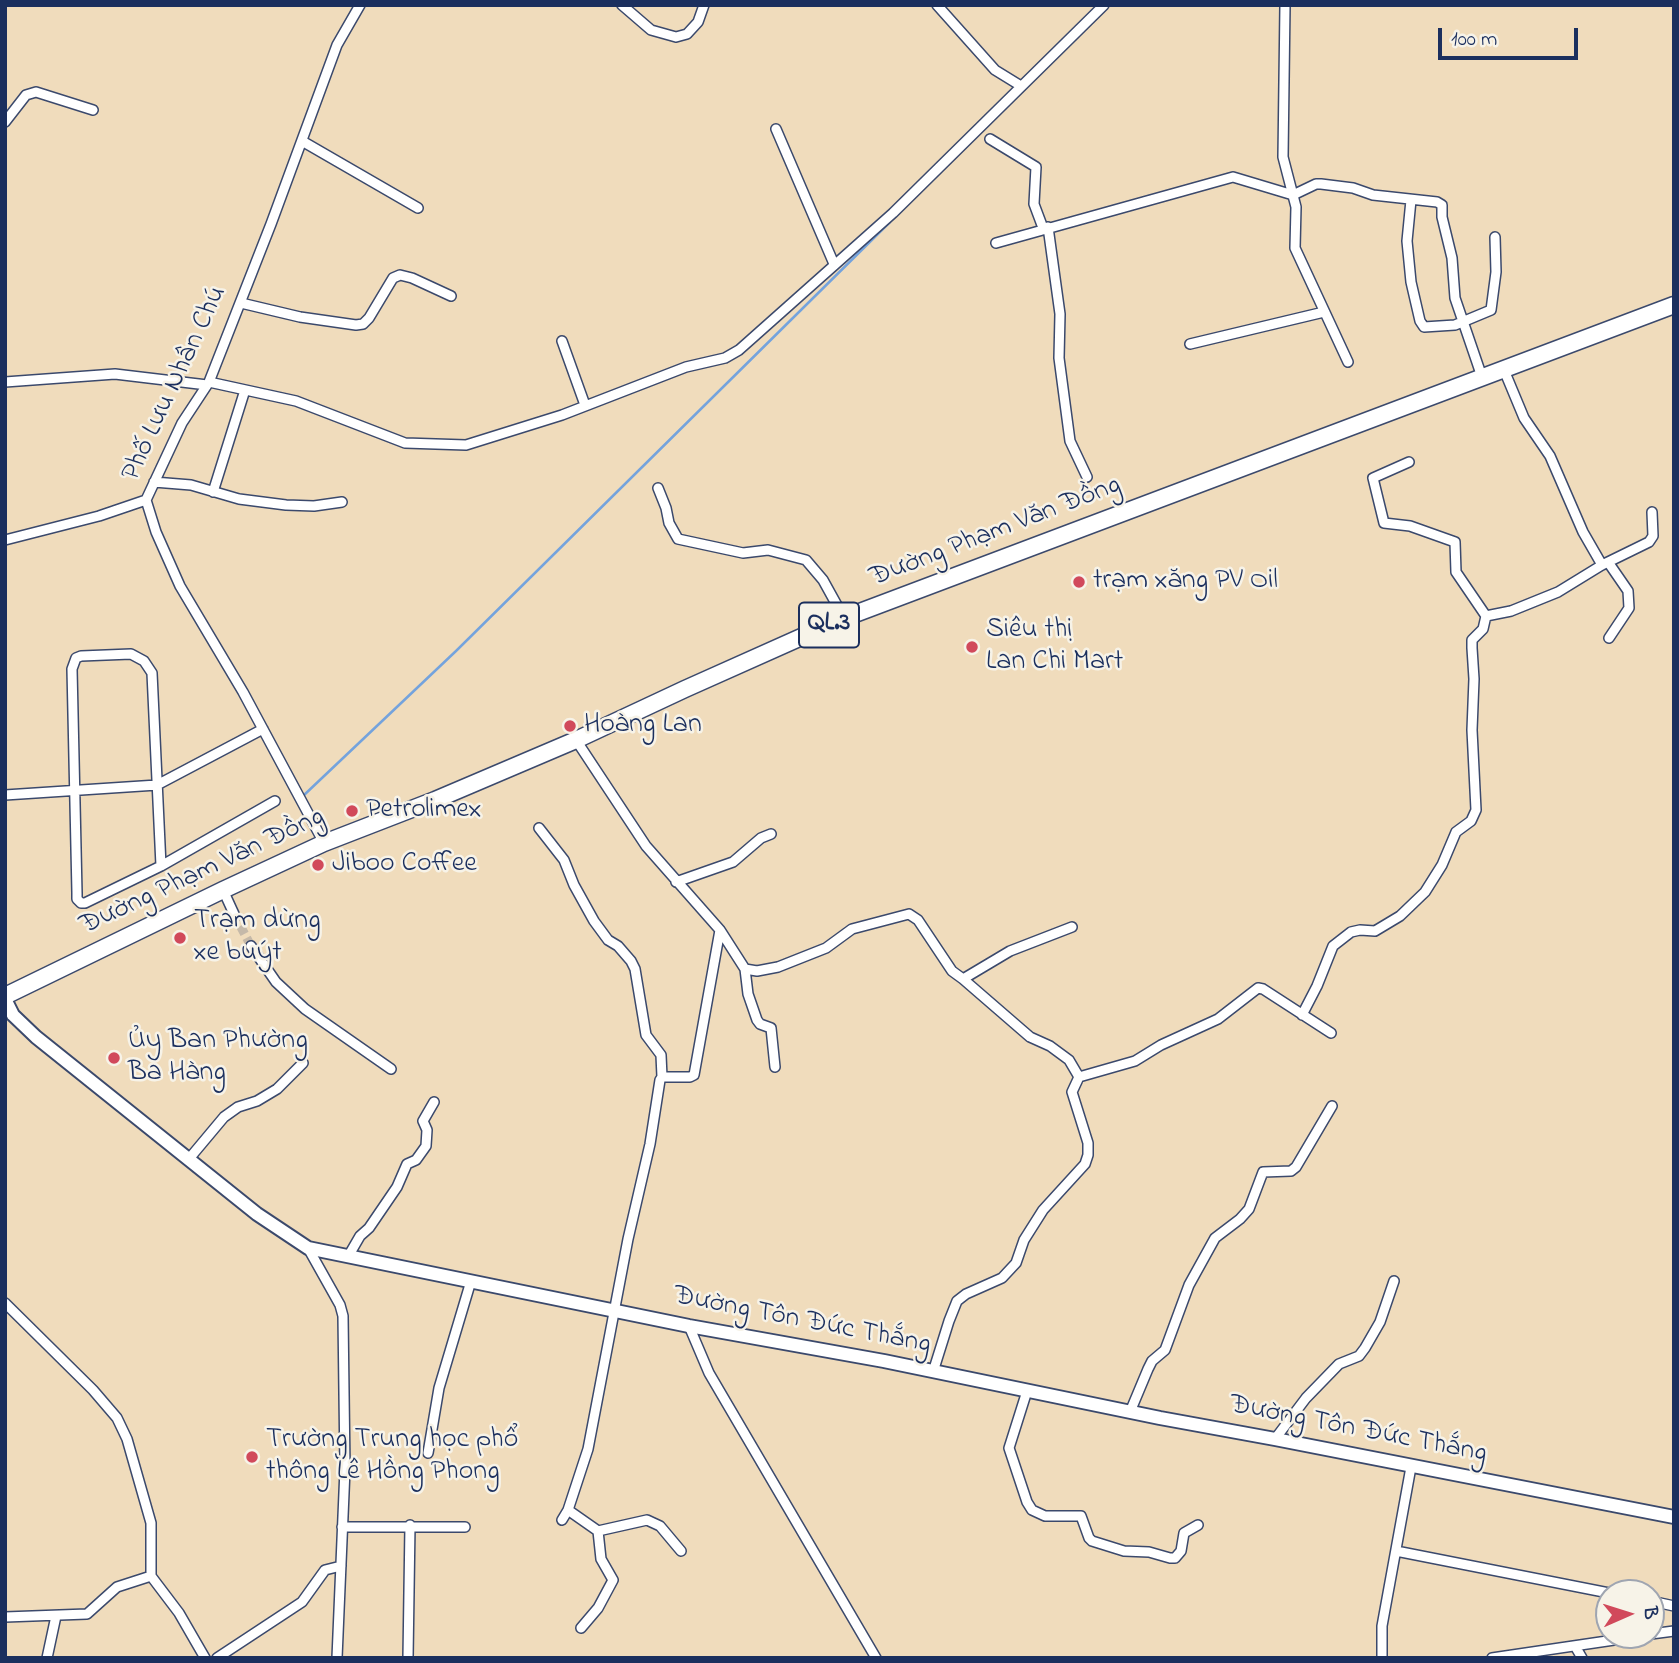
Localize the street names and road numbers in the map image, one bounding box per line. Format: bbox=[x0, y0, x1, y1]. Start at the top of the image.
street label: Phố Lưu Nhân Chú bbox=[116, 281, 236, 487]
street label: Đường Phạm Văn Đồng bbox=[866, 470, 1126, 596]
road number: QL.3 bbox=[799, 603, 859, 648]
street label: Đường Phạm Văn Đồng bbox=[75, 802, 331, 944]
street label: Đường Tôn Đức Thắng bbox=[670, 1281, 934, 1363]
street label: Đường Tôn Đức Thắng bbox=[1226, 1390, 1490, 1472]

